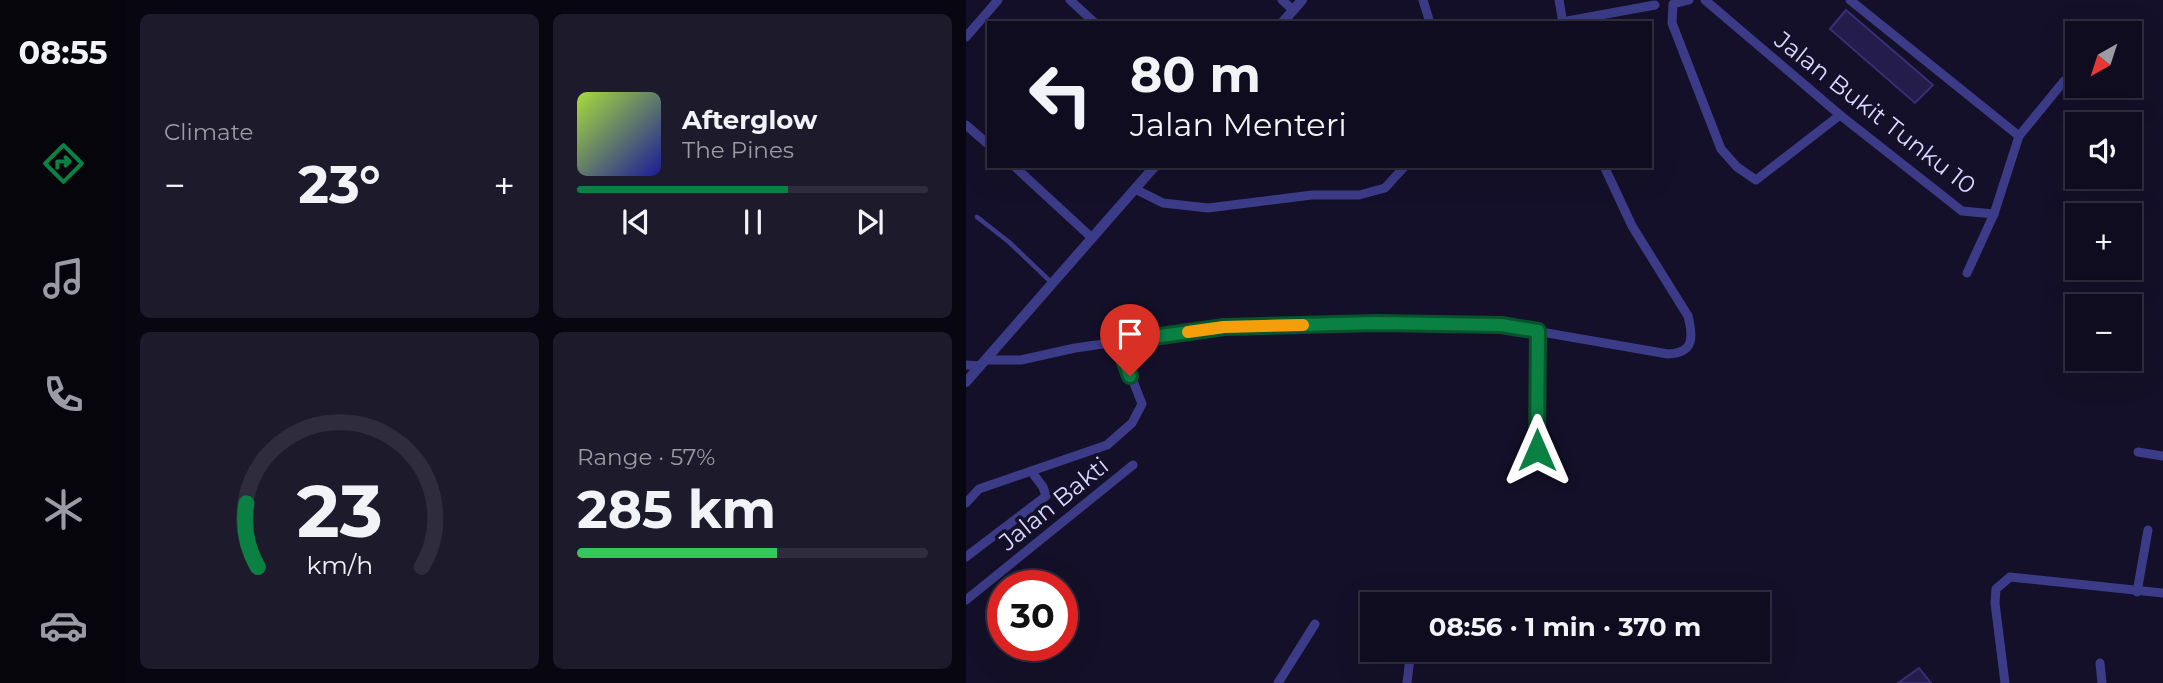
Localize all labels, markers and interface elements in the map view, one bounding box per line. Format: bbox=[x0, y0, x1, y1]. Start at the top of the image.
north arrow bbox=[2065, 21, 2142, 98]
map controls bbox=[2065, 21, 2142, 371]
street label: Jalan Bukit Tunku 10 bbox=[1768, 25, 1982, 200]
text: 08:55 bbox=[18, 33, 108, 72]
text: 80 m bbox=[1130, 45, 1261, 104]
icon: left bbox=[1015, 49, 1106, 140]
text: Afterglow bbox=[682, 104, 817, 136]
text: Jalan Menteri bbox=[1130, 105, 1347, 144]
button: sound bbox=[2065, 112, 2142, 189]
text: Climate bbox=[164, 118, 253, 146]
text: The Pines bbox=[682, 136, 794, 164]
icon: directions bbox=[39, 139, 88, 188]
text: 23° bbox=[298, 153, 381, 216]
text: − bbox=[164, 162, 186, 209]
text: + bbox=[493, 162, 515, 209]
icon: previous bbox=[617, 203, 655, 241]
icon: pause bbox=[734, 203, 772, 241]
icon: next bbox=[851, 203, 889, 241]
button: + bbox=[2065, 203, 2142, 280]
icon: music bbox=[39, 254, 88, 303]
button: − bbox=[2065, 294, 2142, 371]
pin bbox=[1100, 304, 1160, 376]
icon: arrive bbox=[1111, 315, 1149, 353]
icon: phone bbox=[39, 370, 88, 419]
position arrow bbox=[1500, 413, 1574, 487]
text: Range · 57% bbox=[577, 443, 715, 471]
street label: Jalan Bakti bbox=[992, 451, 1114, 557]
text: 23 bbox=[296, 467, 383, 555]
text: 285 km bbox=[577, 478, 776, 541]
icon: climate bbox=[39, 485, 88, 534]
text: km/h bbox=[306, 549, 373, 579]
speed limit sign: 30 bbox=[987, 570, 1078, 661]
icon: car bbox=[39, 601, 88, 650]
text: 08:56 · 1 min · 370 m bbox=[1429, 611, 1701, 643]

